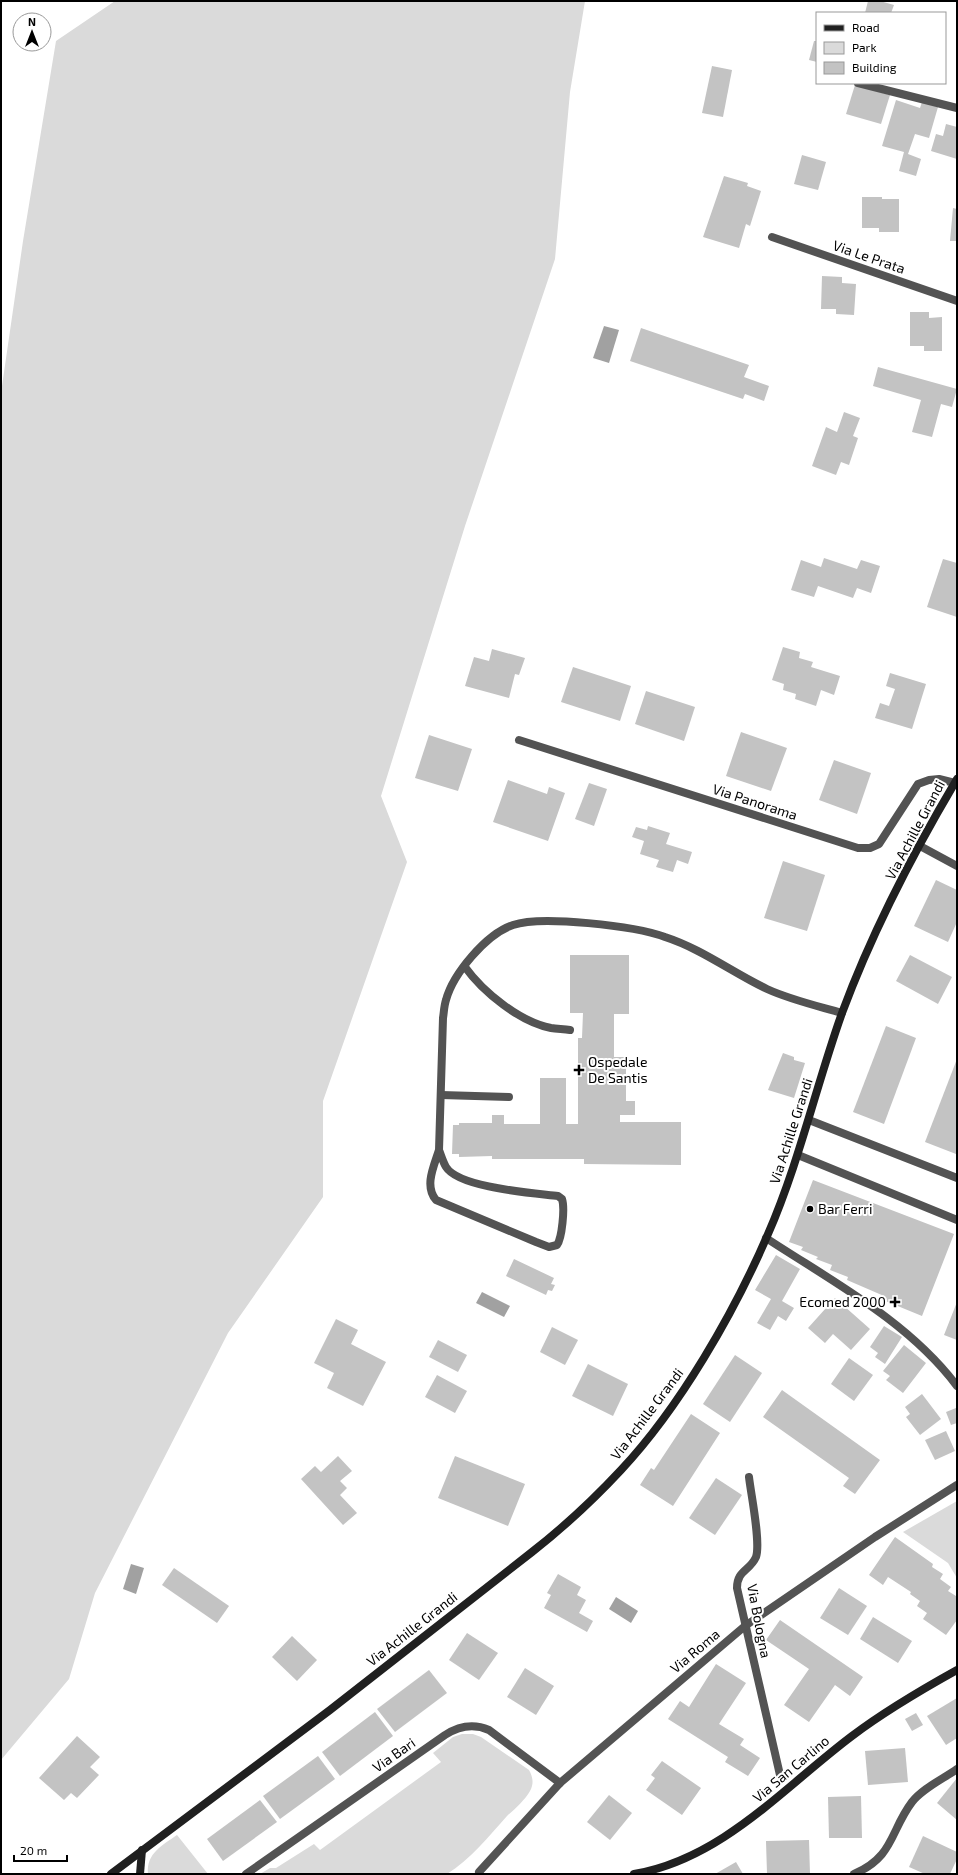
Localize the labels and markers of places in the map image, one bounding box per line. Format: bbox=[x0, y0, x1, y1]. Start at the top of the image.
place label: Ospedale De Santis bbox=[588, 1053, 648, 1086]
marker: Ospedale De Santis bbox=[573, 1064, 585, 1076]
place label: Bar Ferri bbox=[818, 1200, 872, 1217]
marker: Bar Ferri bbox=[805, 1204, 815, 1214]
place label: Ecomed 2000 bbox=[799, 1293, 886, 1310]
marker: Ecomed 2000 bbox=[889, 1296, 901, 1308]

